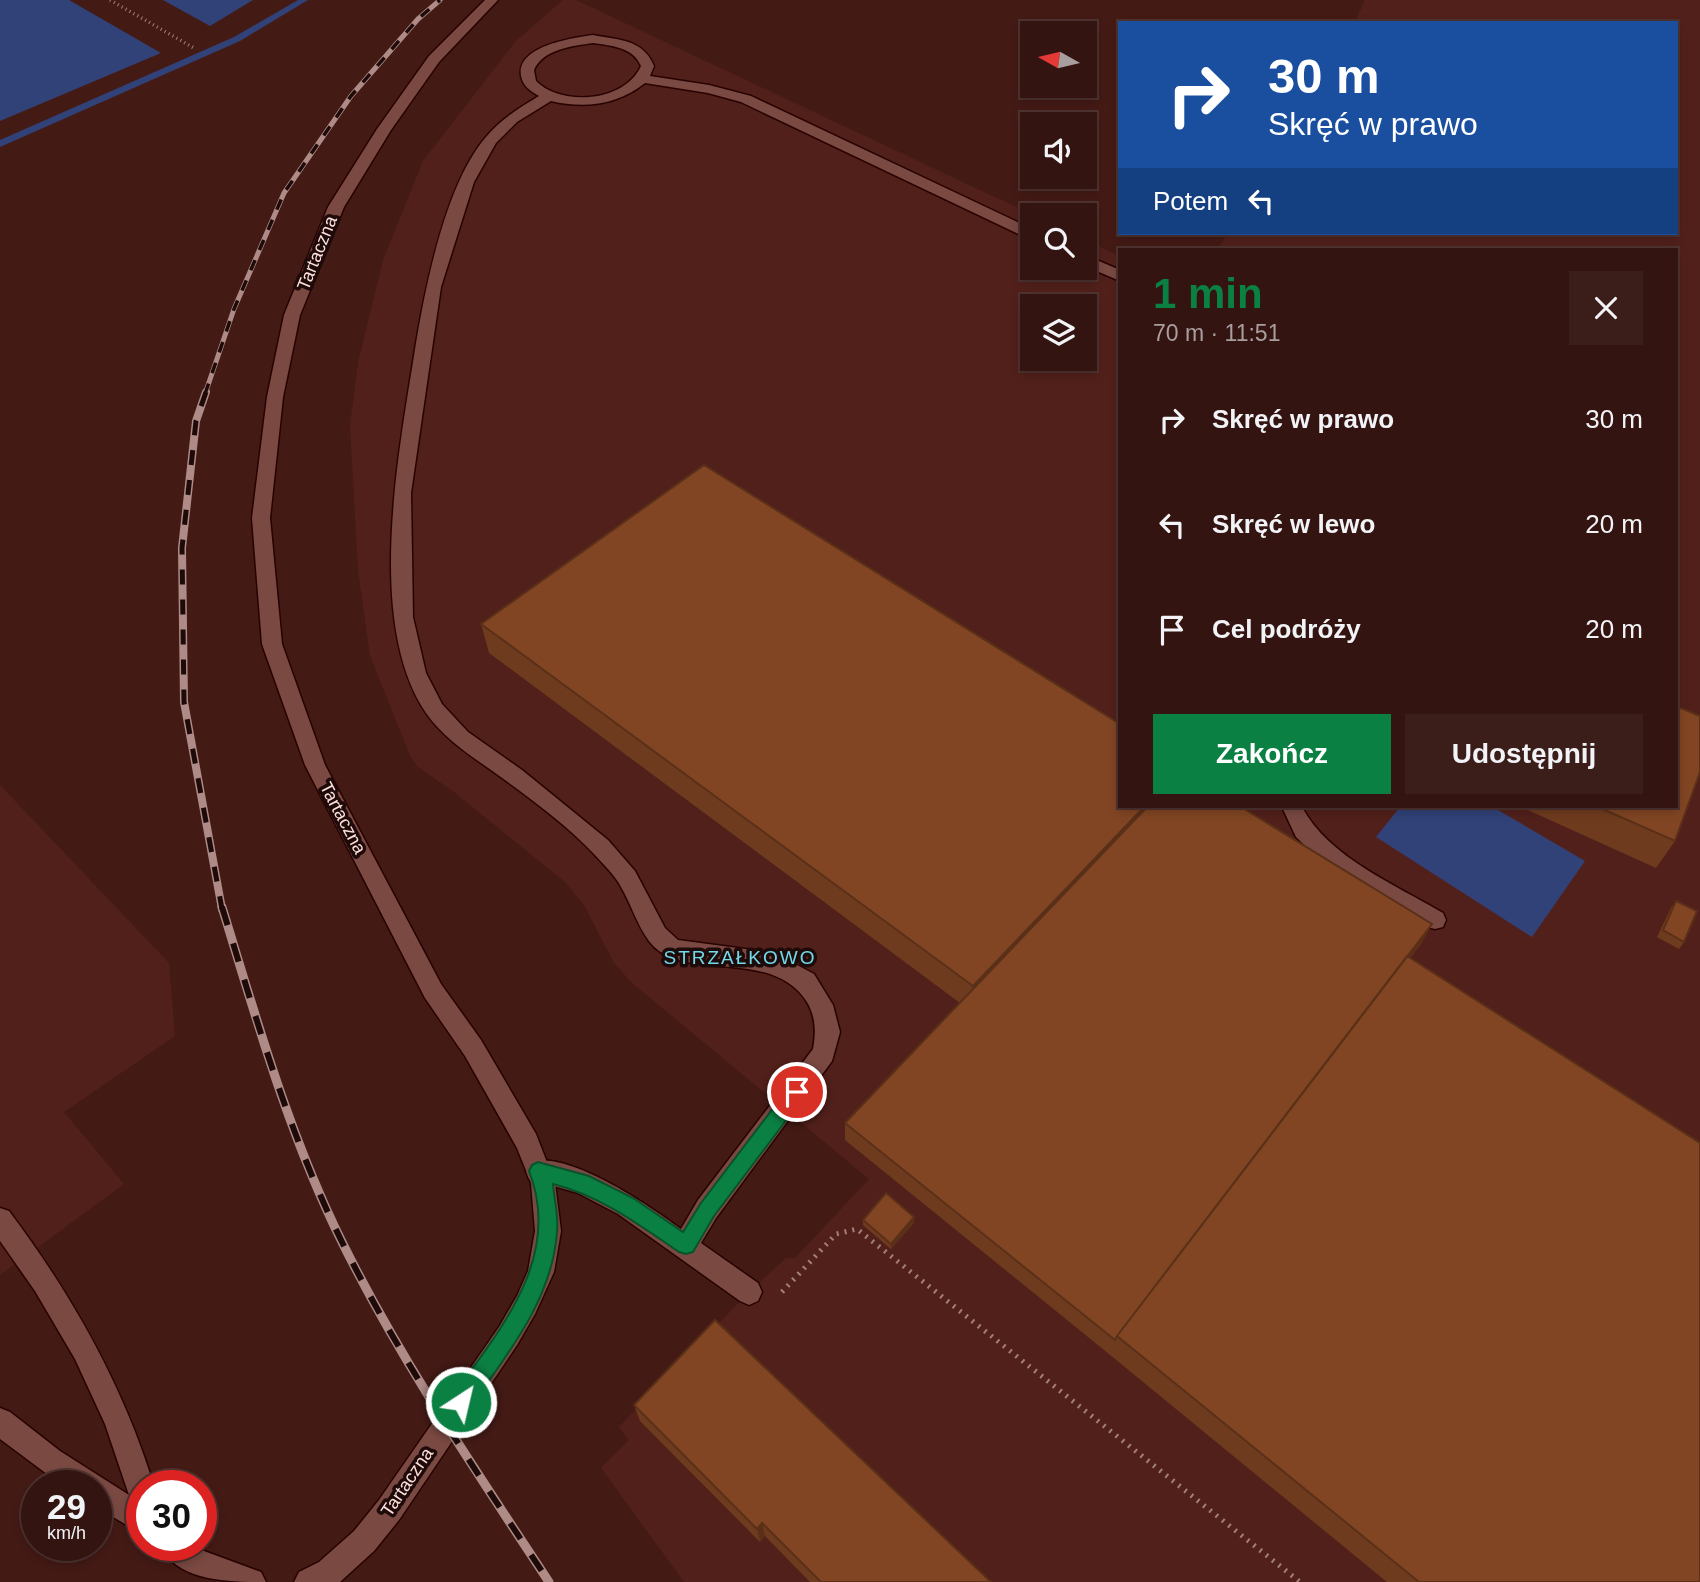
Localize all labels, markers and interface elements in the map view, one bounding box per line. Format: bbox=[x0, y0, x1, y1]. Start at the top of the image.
north arrow bbox=[1020, 21, 1097, 98]
map controls bbox=[1020, 21, 1097, 371]
icon: right bbox=[1153, 49, 1244, 140]
text: 30 m bbox=[1268, 49, 1380, 103]
text: Skręć w prawo bbox=[1268, 106, 1478, 142]
button: sound bbox=[1020, 112, 1097, 189]
icon: left bbox=[1242, 182, 1280, 220]
text: Potem bbox=[1153, 186, 1228, 216]
button: search bbox=[1020, 203, 1097, 280]
street label: Tartaczna bbox=[293, 212, 341, 293]
text: 1 min bbox=[1153, 270, 1263, 317]
button: close bbox=[1569, 271, 1643, 345]
button: layers bbox=[1020, 294, 1097, 371]
text: 70 m · 11:51 bbox=[1153, 320, 1280, 346]
icon: right bbox=[1153, 401, 1191, 439]
text: Skręć w prawo bbox=[1212, 404, 1394, 434]
text: 30 m bbox=[1585, 404, 1643, 434]
icon: left bbox=[1153, 506, 1191, 544]
text: Skręć w lewo bbox=[1212, 509, 1375, 539]
text: 20 m bbox=[1585, 509, 1643, 539]
icon: arrive bbox=[1153, 611, 1191, 649]
text: Cel podróży bbox=[1212, 614, 1361, 644]
text: 20 m bbox=[1585, 614, 1643, 644]
button: Zakończ bbox=[1153, 714, 1391, 794]
button: Udostępnij bbox=[1405, 714, 1643, 794]
street label: Tartaczna bbox=[316, 779, 371, 858]
district label: STRZAŁKOWO bbox=[663, 947, 817, 968]
pin bbox=[767, 1062, 827, 1122]
icon: arrive bbox=[778, 1073, 816, 1111]
position arrow bbox=[424, 1365, 498, 1439]
street label: Tartaczna bbox=[377, 1443, 438, 1520]
speed limit sign: 30 bbox=[126, 1470, 217, 1561]
text: 29 bbox=[47, 1487, 86, 1526]
text: km/h bbox=[47, 1523, 86, 1543]

